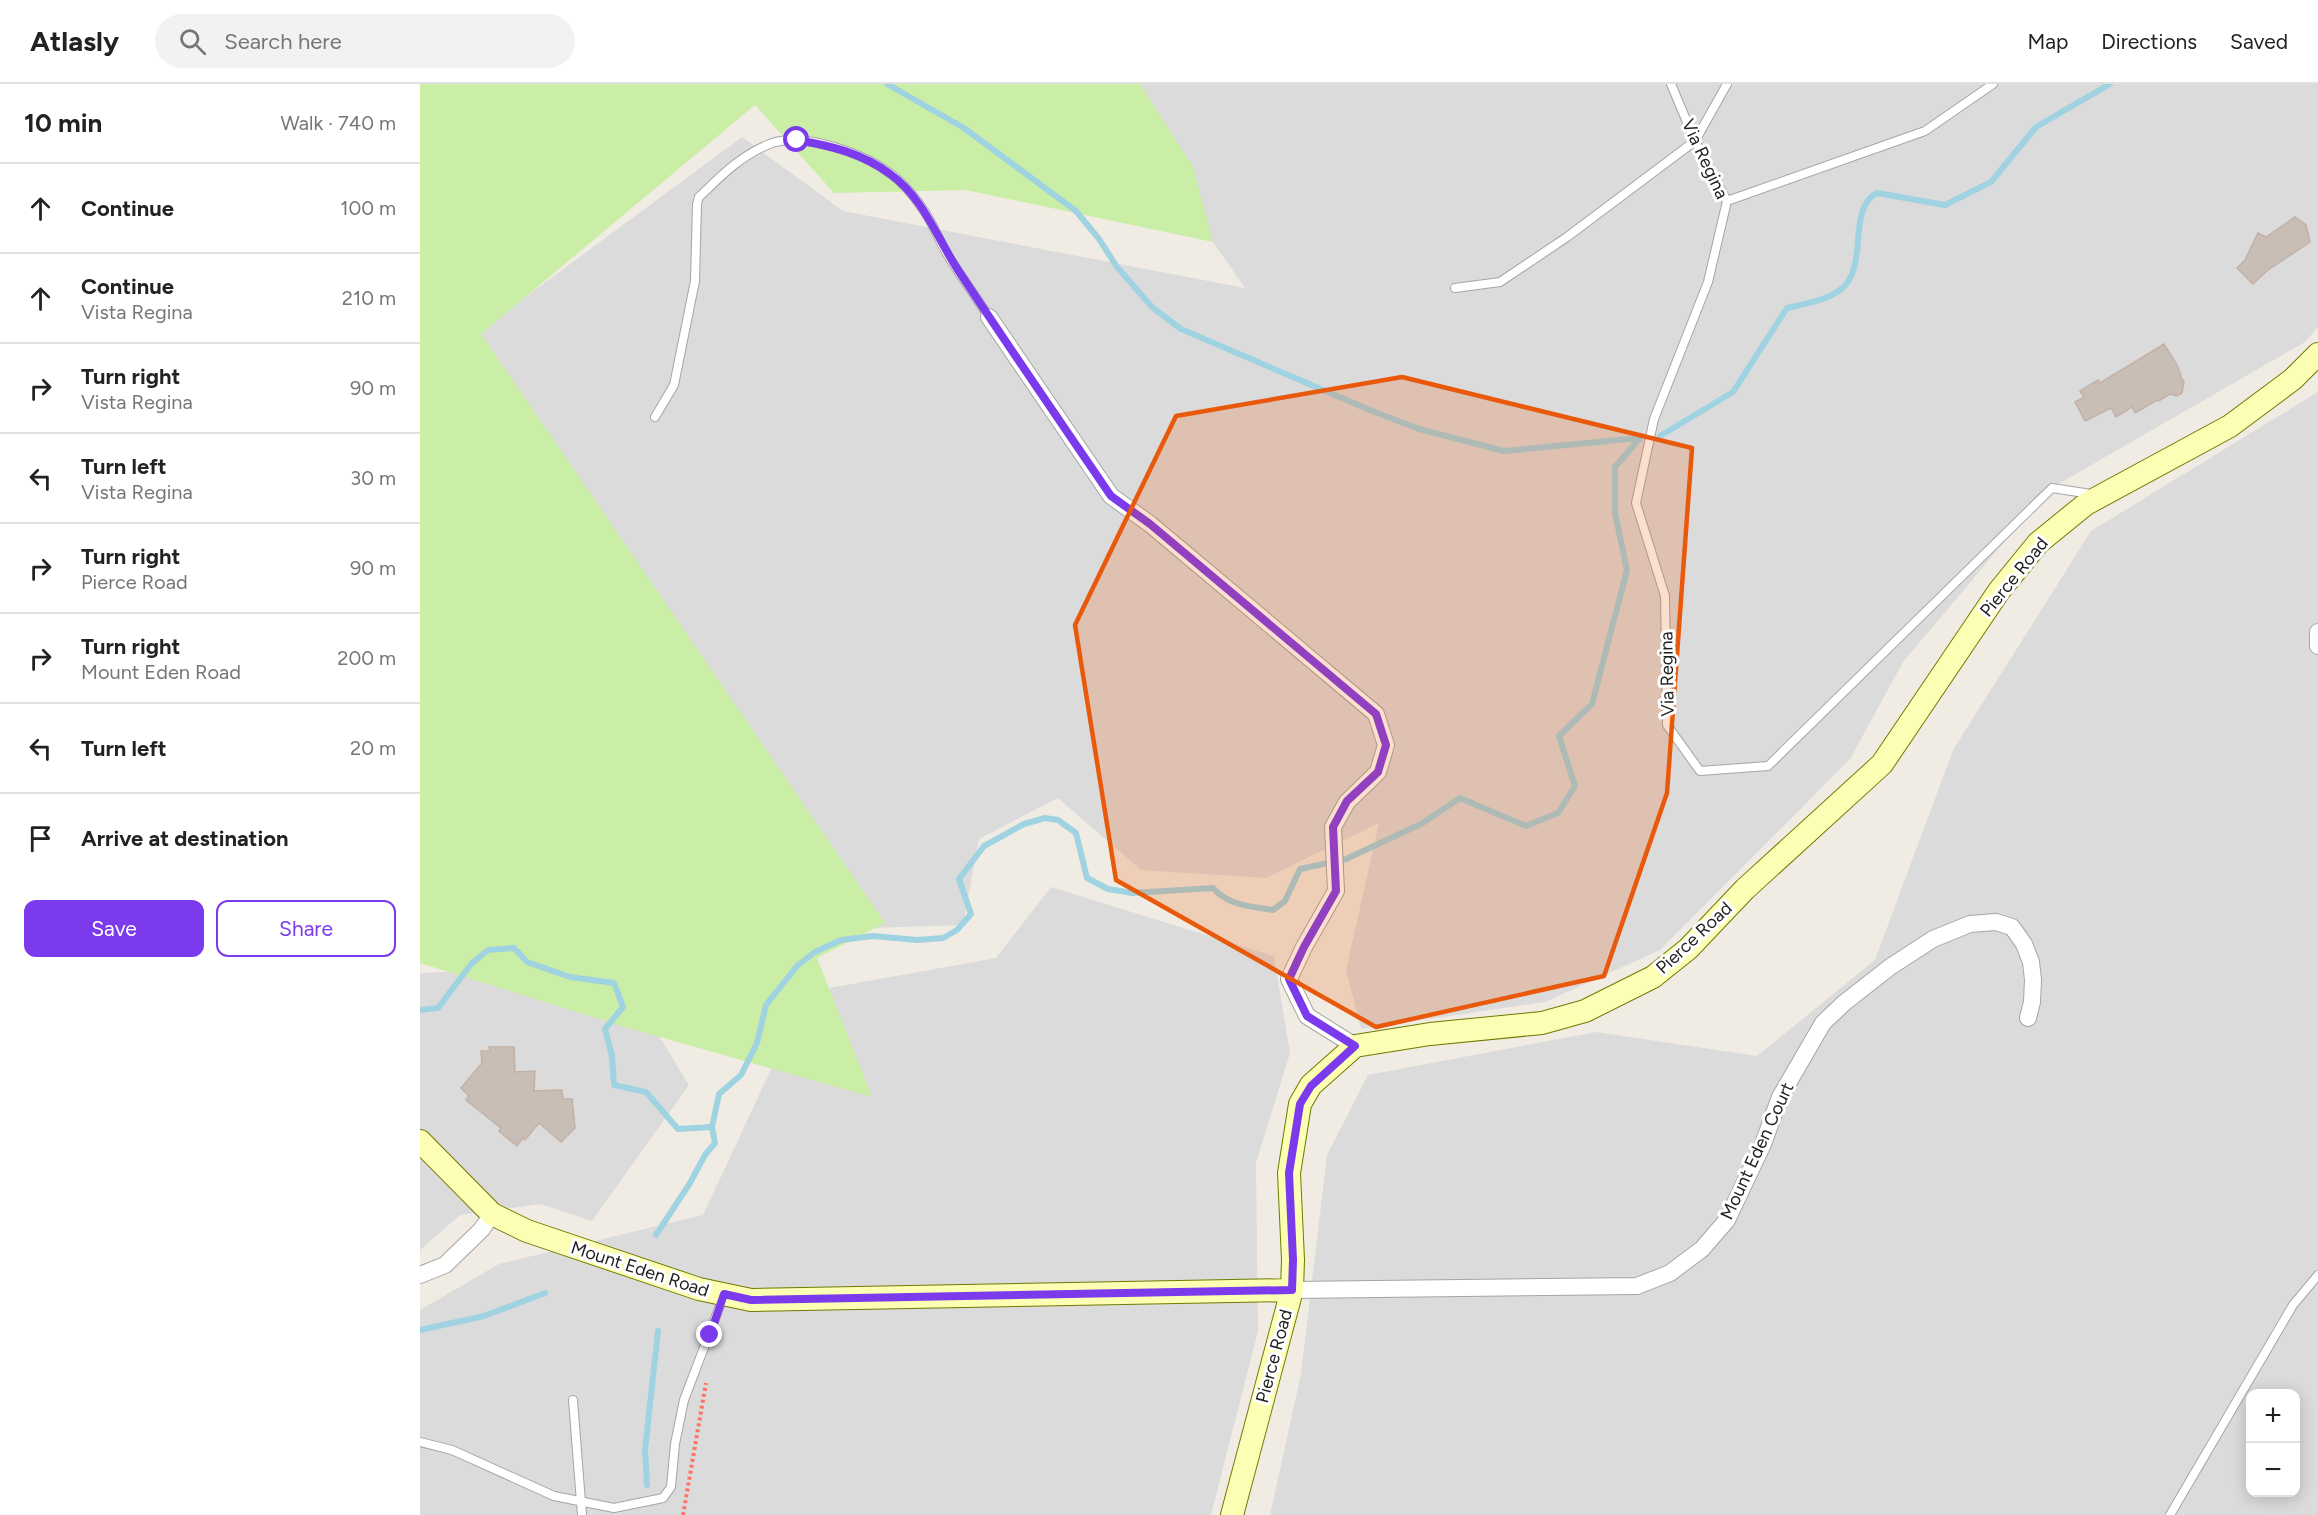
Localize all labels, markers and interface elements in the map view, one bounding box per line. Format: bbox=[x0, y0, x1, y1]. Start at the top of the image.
search box bbox=[155, 14, 575, 68]
text: Atlasly bbox=[30, 24, 119, 58]
icon: search bbox=[176, 25, 209, 58]
text: Search here bbox=[224, 28, 342, 55]
text: Map bbox=[2027, 29, 2068, 54]
text: Directions bbox=[2101, 29, 2197, 54]
text: Saved bbox=[2230, 29, 2288, 54]
text: 10 min bbox=[24, 107, 102, 139]
text: Walk · 740 m bbox=[280, 111, 396, 135]
street label: Via Regina bbox=[1677, 116, 1733, 202]
route start bbox=[783, 126, 809, 152]
icon: ahead bbox=[24, 192, 57, 225]
text: Continue bbox=[81, 195, 174, 222]
text: 100 m bbox=[340, 196, 396, 220]
text: Continue bbox=[81, 273, 174, 300]
icon: ahead bbox=[24, 282, 57, 315]
text: 210 m bbox=[342, 286, 396, 310]
text: Vista Regina bbox=[81, 300, 193, 324]
text: Turn right bbox=[81, 363, 180, 390]
icon: right bbox=[24, 372, 57, 405]
text: 90 m bbox=[350, 376, 396, 400]
text: Vista Regina bbox=[81, 390, 193, 414]
text: Turn left bbox=[81, 453, 167, 480]
icon: left bbox=[24, 462, 57, 495]
text: 30 m bbox=[350, 466, 396, 490]
text: Vista Regina bbox=[81, 480, 193, 504]
street label: Pierce Road bbox=[1975, 533, 2053, 621]
text: Turn right bbox=[81, 543, 180, 570]
icon: right bbox=[24, 552, 57, 585]
text: 90 m bbox=[350, 556, 396, 580]
text: Pierce Road bbox=[81, 570, 188, 594]
street label: Via Regina bbox=[1655, 631, 1679, 717]
text: Turn right bbox=[81, 633, 180, 660]
icon: right bbox=[24, 642, 57, 675]
text: 200 m bbox=[337, 646, 396, 670]
text: Mount Eden Road bbox=[81, 660, 241, 684]
icon: left bbox=[24, 732, 57, 765]
text: Turn left bbox=[81, 735, 167, 762]
text: 20 m bbox=[350, 736, 396, 760]
icon: arrive bbox=[24, 822, 57, 855]
text: Arrive at destination bbox=[81, 825, 289, 852]
street label: Pierce Road bbox=[1651, 897, 1737, 979]
button: Save bbox=[24, 900, 204, 957]
button: Share bbox=[216, 900, 396, 957]
street label: Mount Eden Court bbox=[1716, 1079, 1799, 1223]
street label: Mount Eden Road bbox=[568, 1236, 712, 1302]
street label: Pierce Road bbox=[1251, 1307, 1297, 1405]
route end bbox=[696, 1321, 722, 1347]
map controls bbox=[2246, 1389, 2300, 1497]
button: + bbox=[2246, 1389, 2300, 1443]
button: − bbox=[2246, 1443, 2300, 1497]

